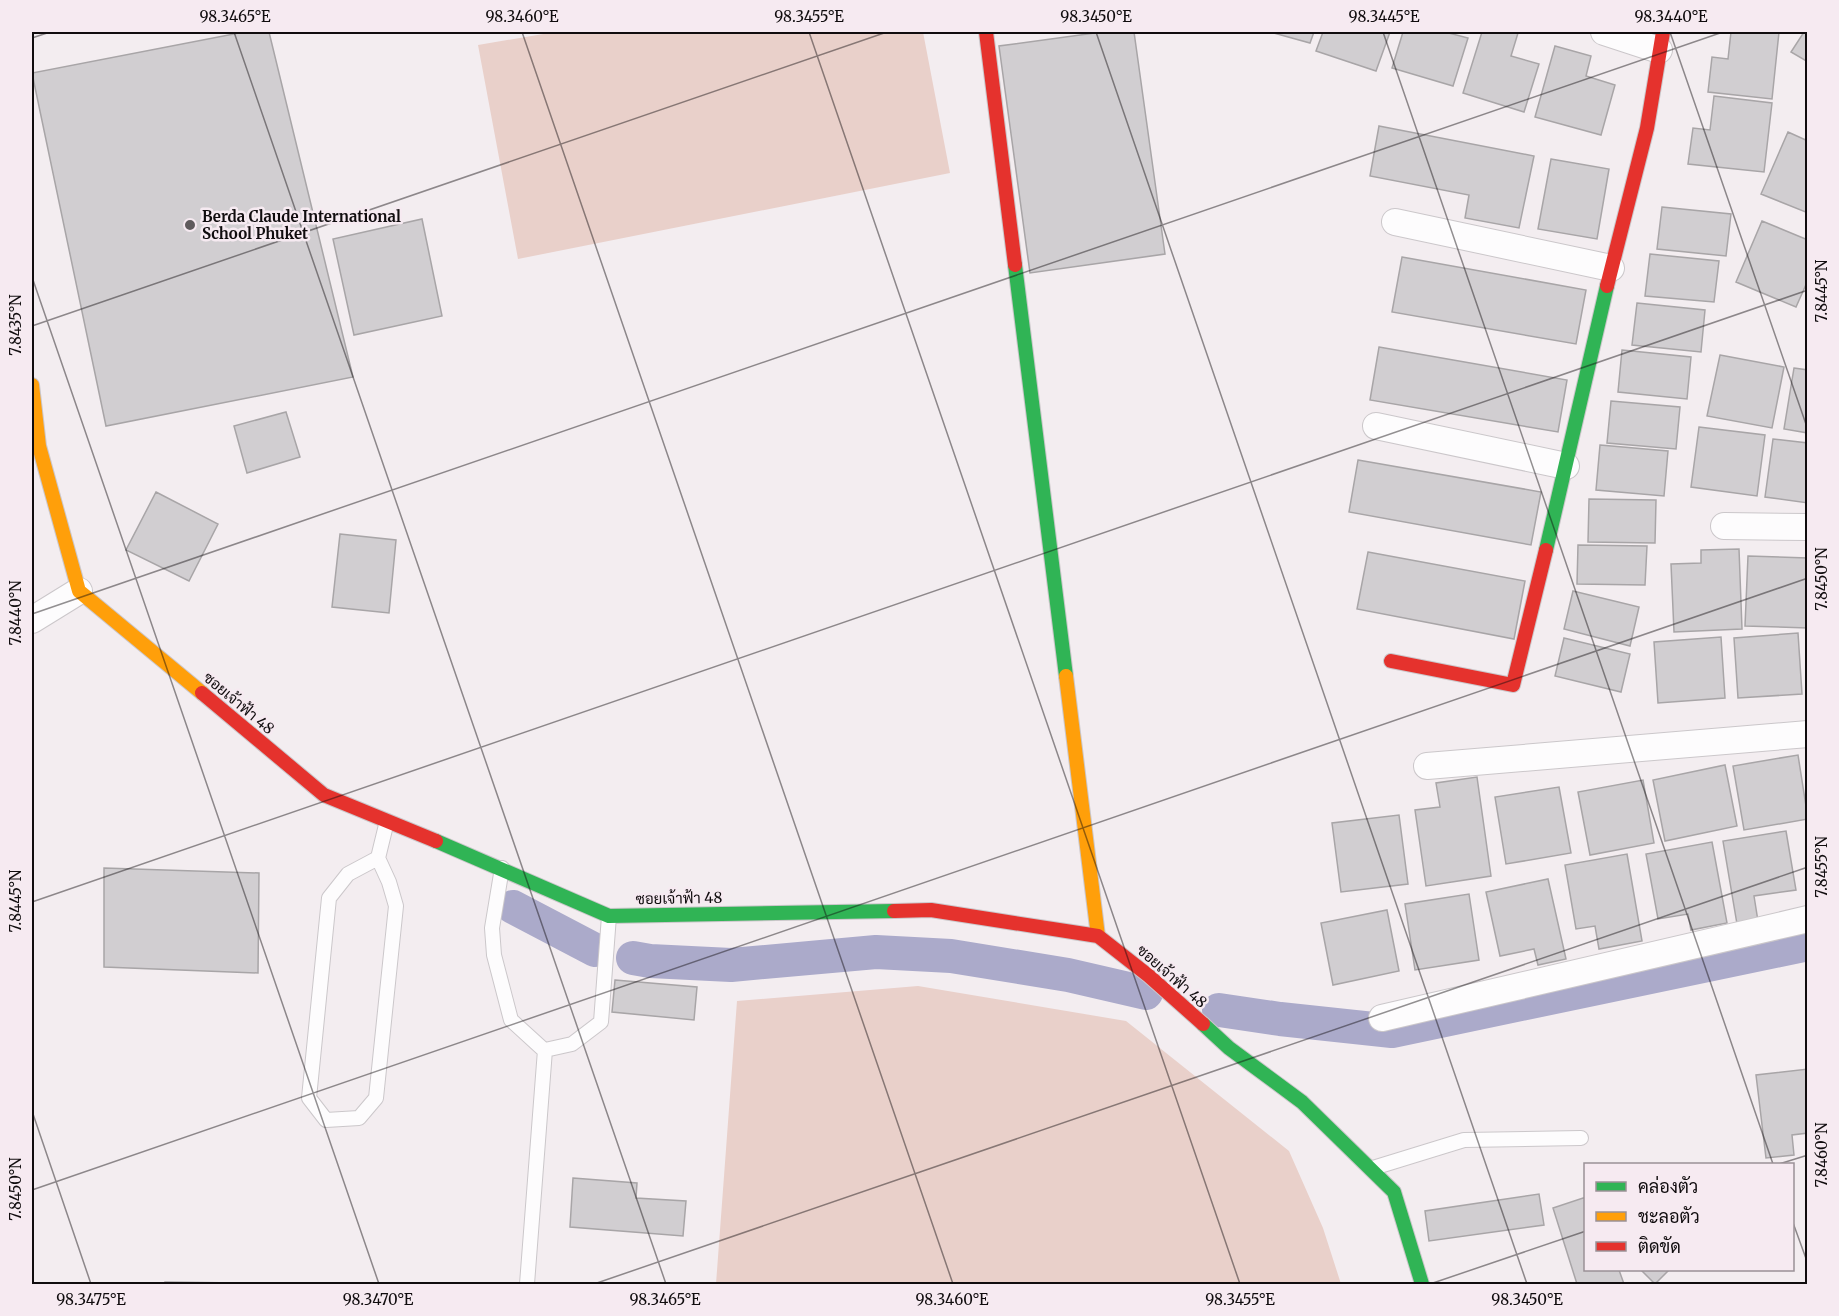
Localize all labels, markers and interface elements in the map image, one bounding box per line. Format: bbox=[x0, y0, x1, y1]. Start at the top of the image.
text: 98.3465°E bbox=[199, 7, 271, 26]
text: 98.3460°E bbox=[486, 7, 559, 26]
text: 98.3455°E bbox=[774, 7, 844, 26]
text: 98.3450°E bbox=[1060, 7, 1132, 26]
text: 98.3445°E bbox=[1349, 7, 1420, 26]
text: 98.3440°E bbox=[1634, 7, 1708, 26]
place label: Berda Claude International School Phuket bbox=[202, 207, 401, 243]
marker: Berda Claude International School Phuket bbox=[183, 218, 197, 232]
text: 7.8445°N bbox=[1812, 259, 1831, 322]
text: 7.8435°N bbox=[6, 294, 25, 356]
text: 7.8450°N bbox=[1812, 547, 1831, 611]
text: 7.8440°N bbox=[6, 580, 25, 646]
street label: ซอยเจ้าฟ้า 48 bbox=[200, 668, 278, 738]
text: 7.8455°N bbox=[1812, 836, 1831, 898]
text: 7.8445°N bbox=[6, 869, 25, 932]
street label: ซอยเจ้าฟ้า 48 bbox=[636, 888, 723, 908]
street label: ซอยเจ้าฟ้า 48 bbox=[1133, 940, 1211, 1012]
text: 7.8460°N bbox=[1812, 1122, 1831, 1188]
text: 7.8450°N bbox=[6, 1157, 25, 1221]
legend bbox=[1584, 1163, 1794, 1271]
text: คล่องตัว bbox=[1638, 1175, 1698, 1198]
text: ชะลอตัว bbox=[1638, 1205, 1700, 1228]
text: ติดขัด bbox=[1638, 1235, 1681, 1258]
text: 98.3475°E bbox=[56, 1290, 126, 1309]
text: 98.3470°E bbox=[343, 1290, 414, 1309]
text: 98.3465°E bbox=[629, 1290, 701, 1309]
text: 98.3460°E bbox=[916, 1290, 989, 1309]
text: 98.3455°E bbox=[1205, 1290, 1275, 1309]
text: 98.3450°E bbox=[1491, 1290, 1563, 1309]

